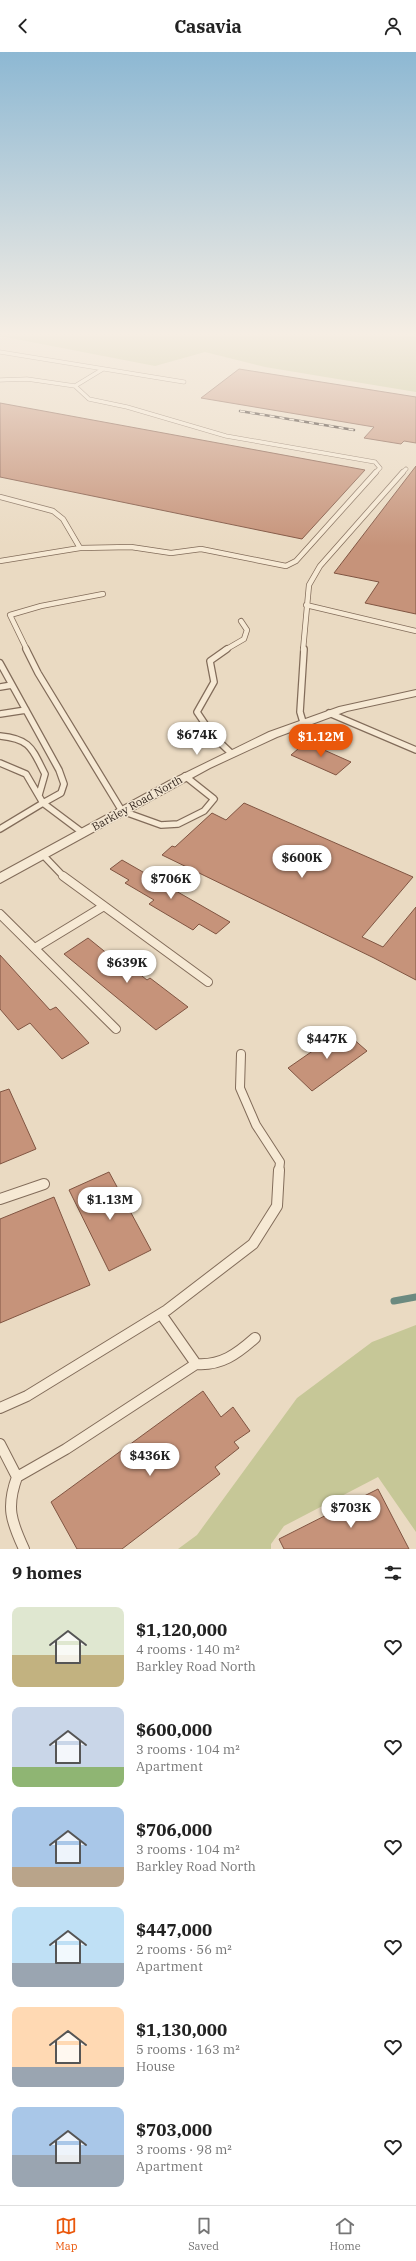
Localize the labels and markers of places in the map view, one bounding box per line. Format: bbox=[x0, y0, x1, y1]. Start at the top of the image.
pin: $674K bbox=[169, 722, 225, 756]
pin: $1.12M bbox=[288, 724, 354, 758]
pin: $600K bbox=[274, 845, 330, 879]
pin: $706K bbox=[143, 866, 199, 900]
pin: $639K bbox=[99, 950, 155, 984]
pin: $447K bbox=[299, 1026, 355, 1060]
pin: $1.13M bbox=[77, 1187, 143, 1221]
pin: $436K bbox=[122, 1443, 178, 1477]
pin: $703K bbox=[323, 1495, 379, 1529]

